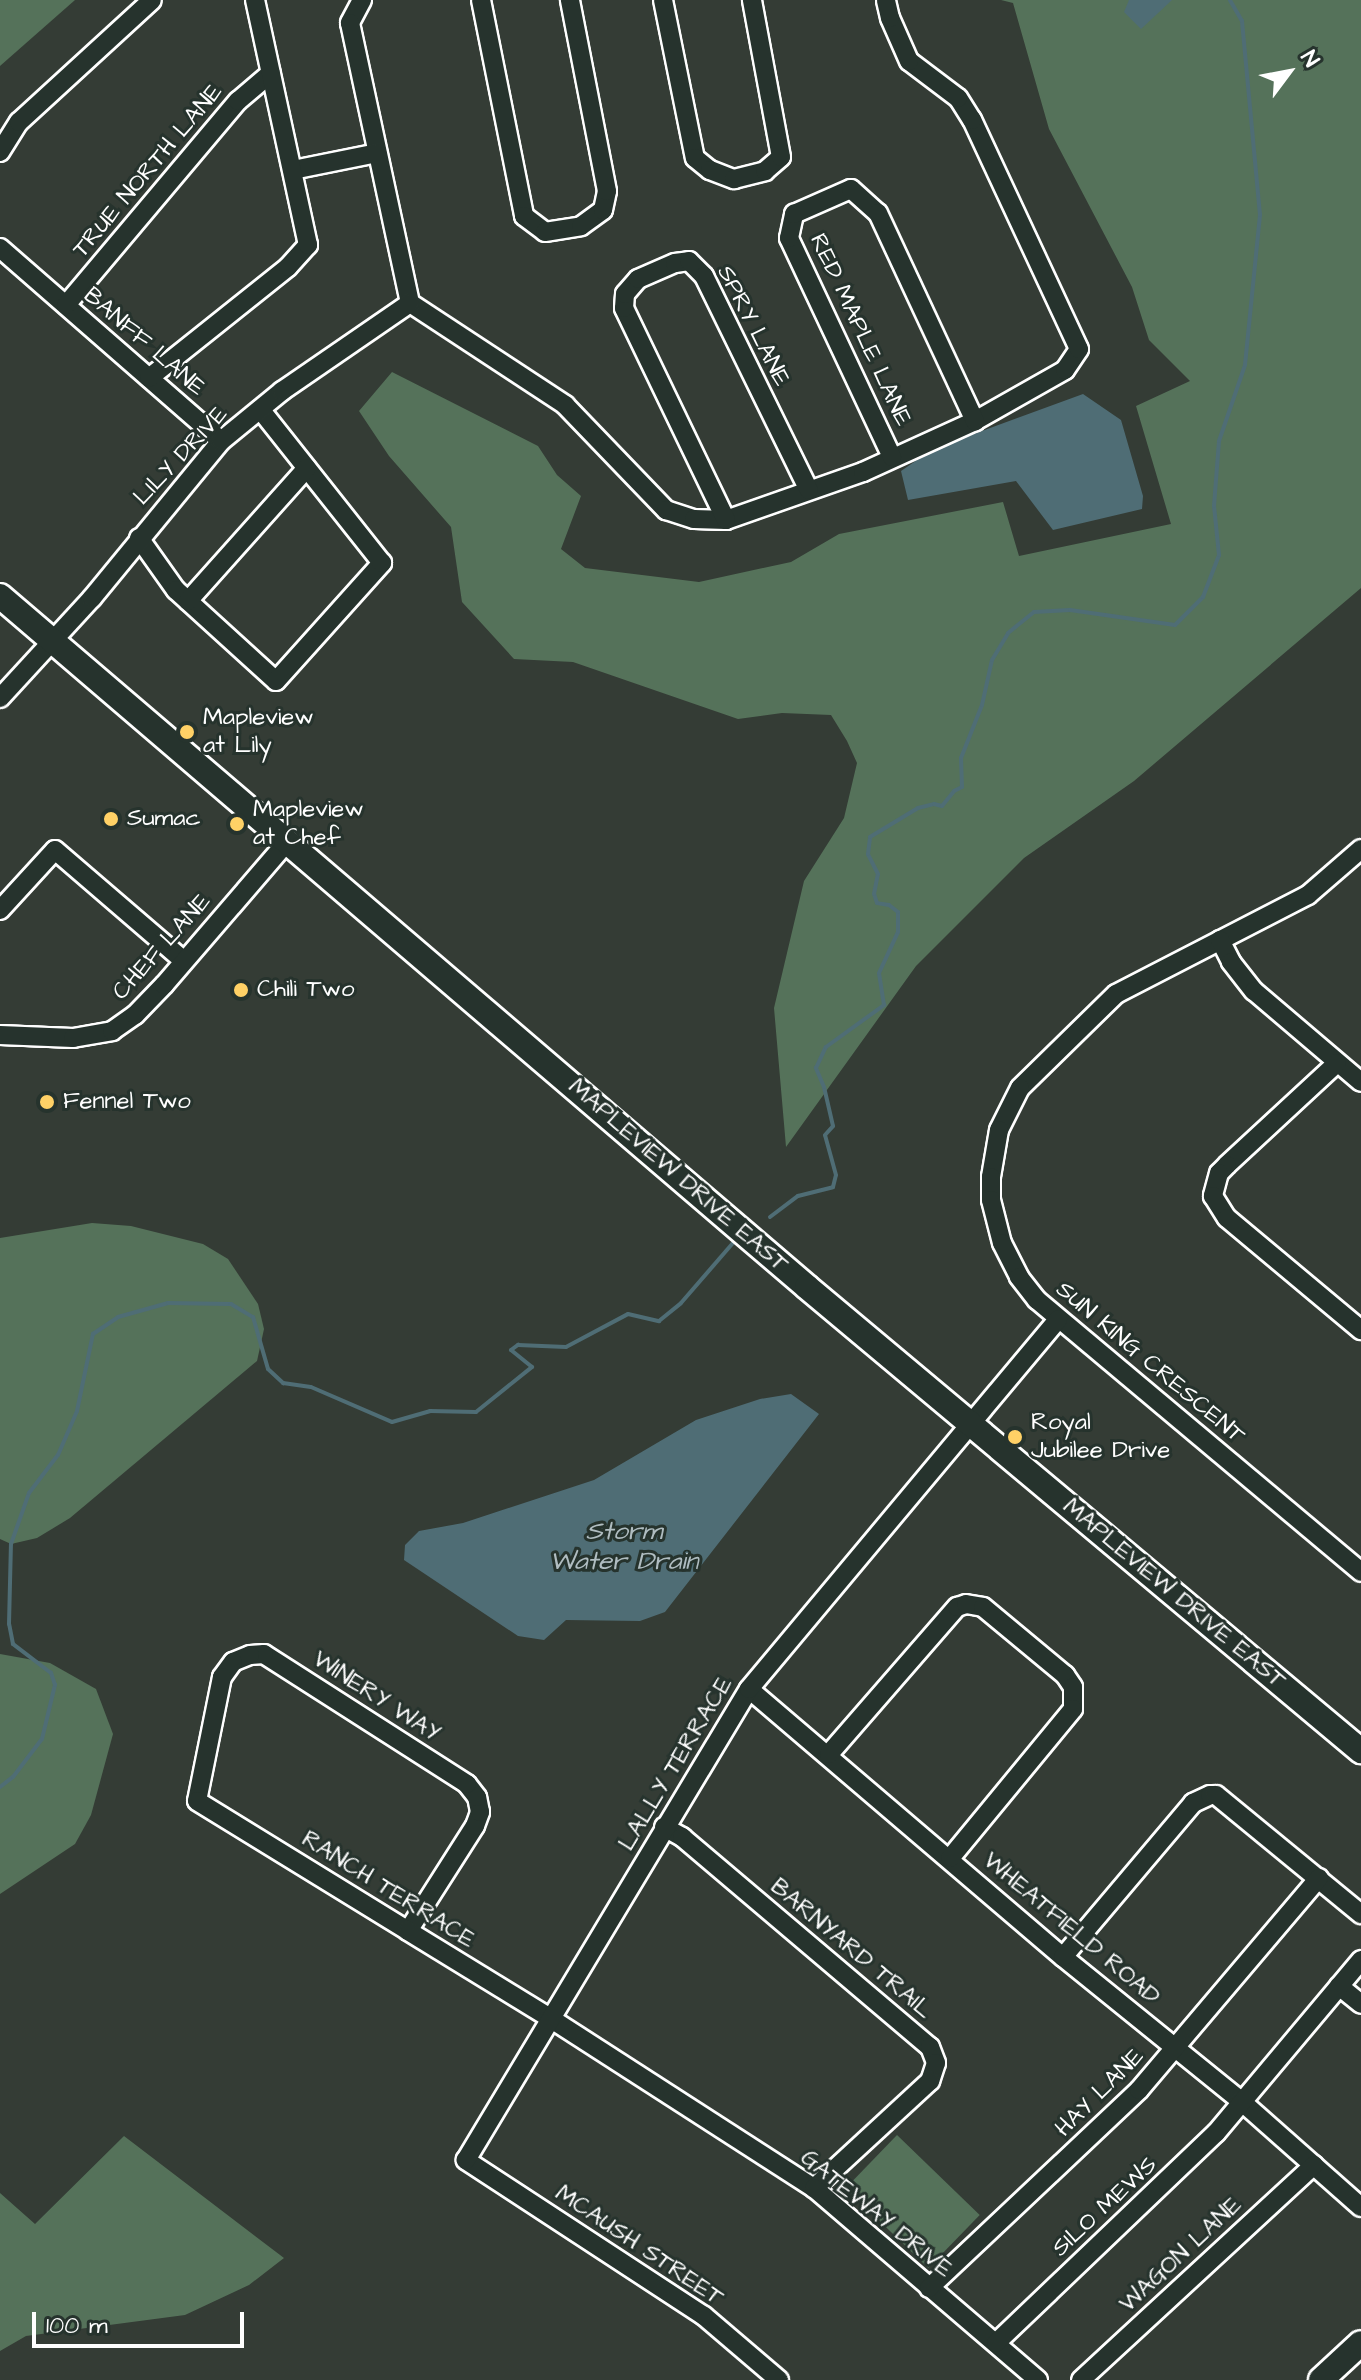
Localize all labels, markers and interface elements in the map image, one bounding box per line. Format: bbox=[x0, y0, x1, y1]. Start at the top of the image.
north arrow bbox=[1249, 32, 1329, 112]
text: N bbox=[1293, 45, 1327, 73]
street label: TRUE NORTH LANE bbox=[67, 78, 229, 264]
street label: RED MAPLE LANE bbox=[803, 229, 917, 431]
street label: SPRY LANE bbox=[710, 261, 796, 391]
street label: BANFF LANE bbox=[77, 281, 211, 403]
street label: LILY DRIVE bbox=[128, 401, 234, 511]
place label: Mapleview at Lily bbox=[203, 704, 314, 760]
marker: Mapleview at Lily bbox=[178, 723, 196, 741]
place label: Mapleview at Chef bbox=[253, 796, 364, 852]
place label: Sumac bbox=[127, 805, 201, 833]
marker: Sumac bbox=[102, 810, 120, 828]
marker: Mapleview at Chef bbox=[228, 815, 246, 833]
street label: CHEF LANE bbox=[107, 888, 217, 1006]
place label: Chili Two bbox=[257, 976, 354, 1004]
marker: Chili Two bbox=[232, 981, 250, 999]
street label: MAPLEVIEW DRIVE EAST bbox=[562, 1073, 794, 1279]
place label: Fennel Two bbox=[63, 1088, 191, 1116]
marker: Fennel Two bbox=[38, 1093, 56, 1111]
street label: SUN KING CRESCENT bbox=[1050, 1276, 1250, 1450]
place label: Royal Jubilee Drive bbox=[1031, 1409, 1170, 1465]
marker: Royal Jubilee Drive bbox=[1006, 1428, 1024, 1446]
street label: MAPLEVIEW DRIVE EAST bbox=[1057, 1492, 1291, 1696]
water label: Storm Water Drain bbox=[550, 1516, 698, 1578]
street label: WINERY WAY bbox=[307, 1645, 445, 1749]
street label: LALLY TERRACE bbox=[613, 1672, 739, 1856]
street label: RANCH TERRACE bbox=[296, 1825, 480, 1955]
street label: WHEATFIELD ROAD bbox=[977, 1847, 1165, 2011]
street label: BARNYARD TRAIL bbox=[764, 1873, 938, 2025]
street label: HAY LANE bbox=[1050, 2043, 1150, 2143]
street label: GATEWAY DRIVE bbox=[794, 2144, 958, 2284]
street label: SILO MEWS bbox=[1046, 2151, 1164, 2263]
street label: MCAUSH STREET bbox=[550, 2179, 728, 2313]
street label: WAGON LANE bbox=[1114, 2191, 1248, 2319]
scale bar bbox=[36, 2296, 248, 2346]
text: 100 m bbox=[46, 2309, 108, 2343]

